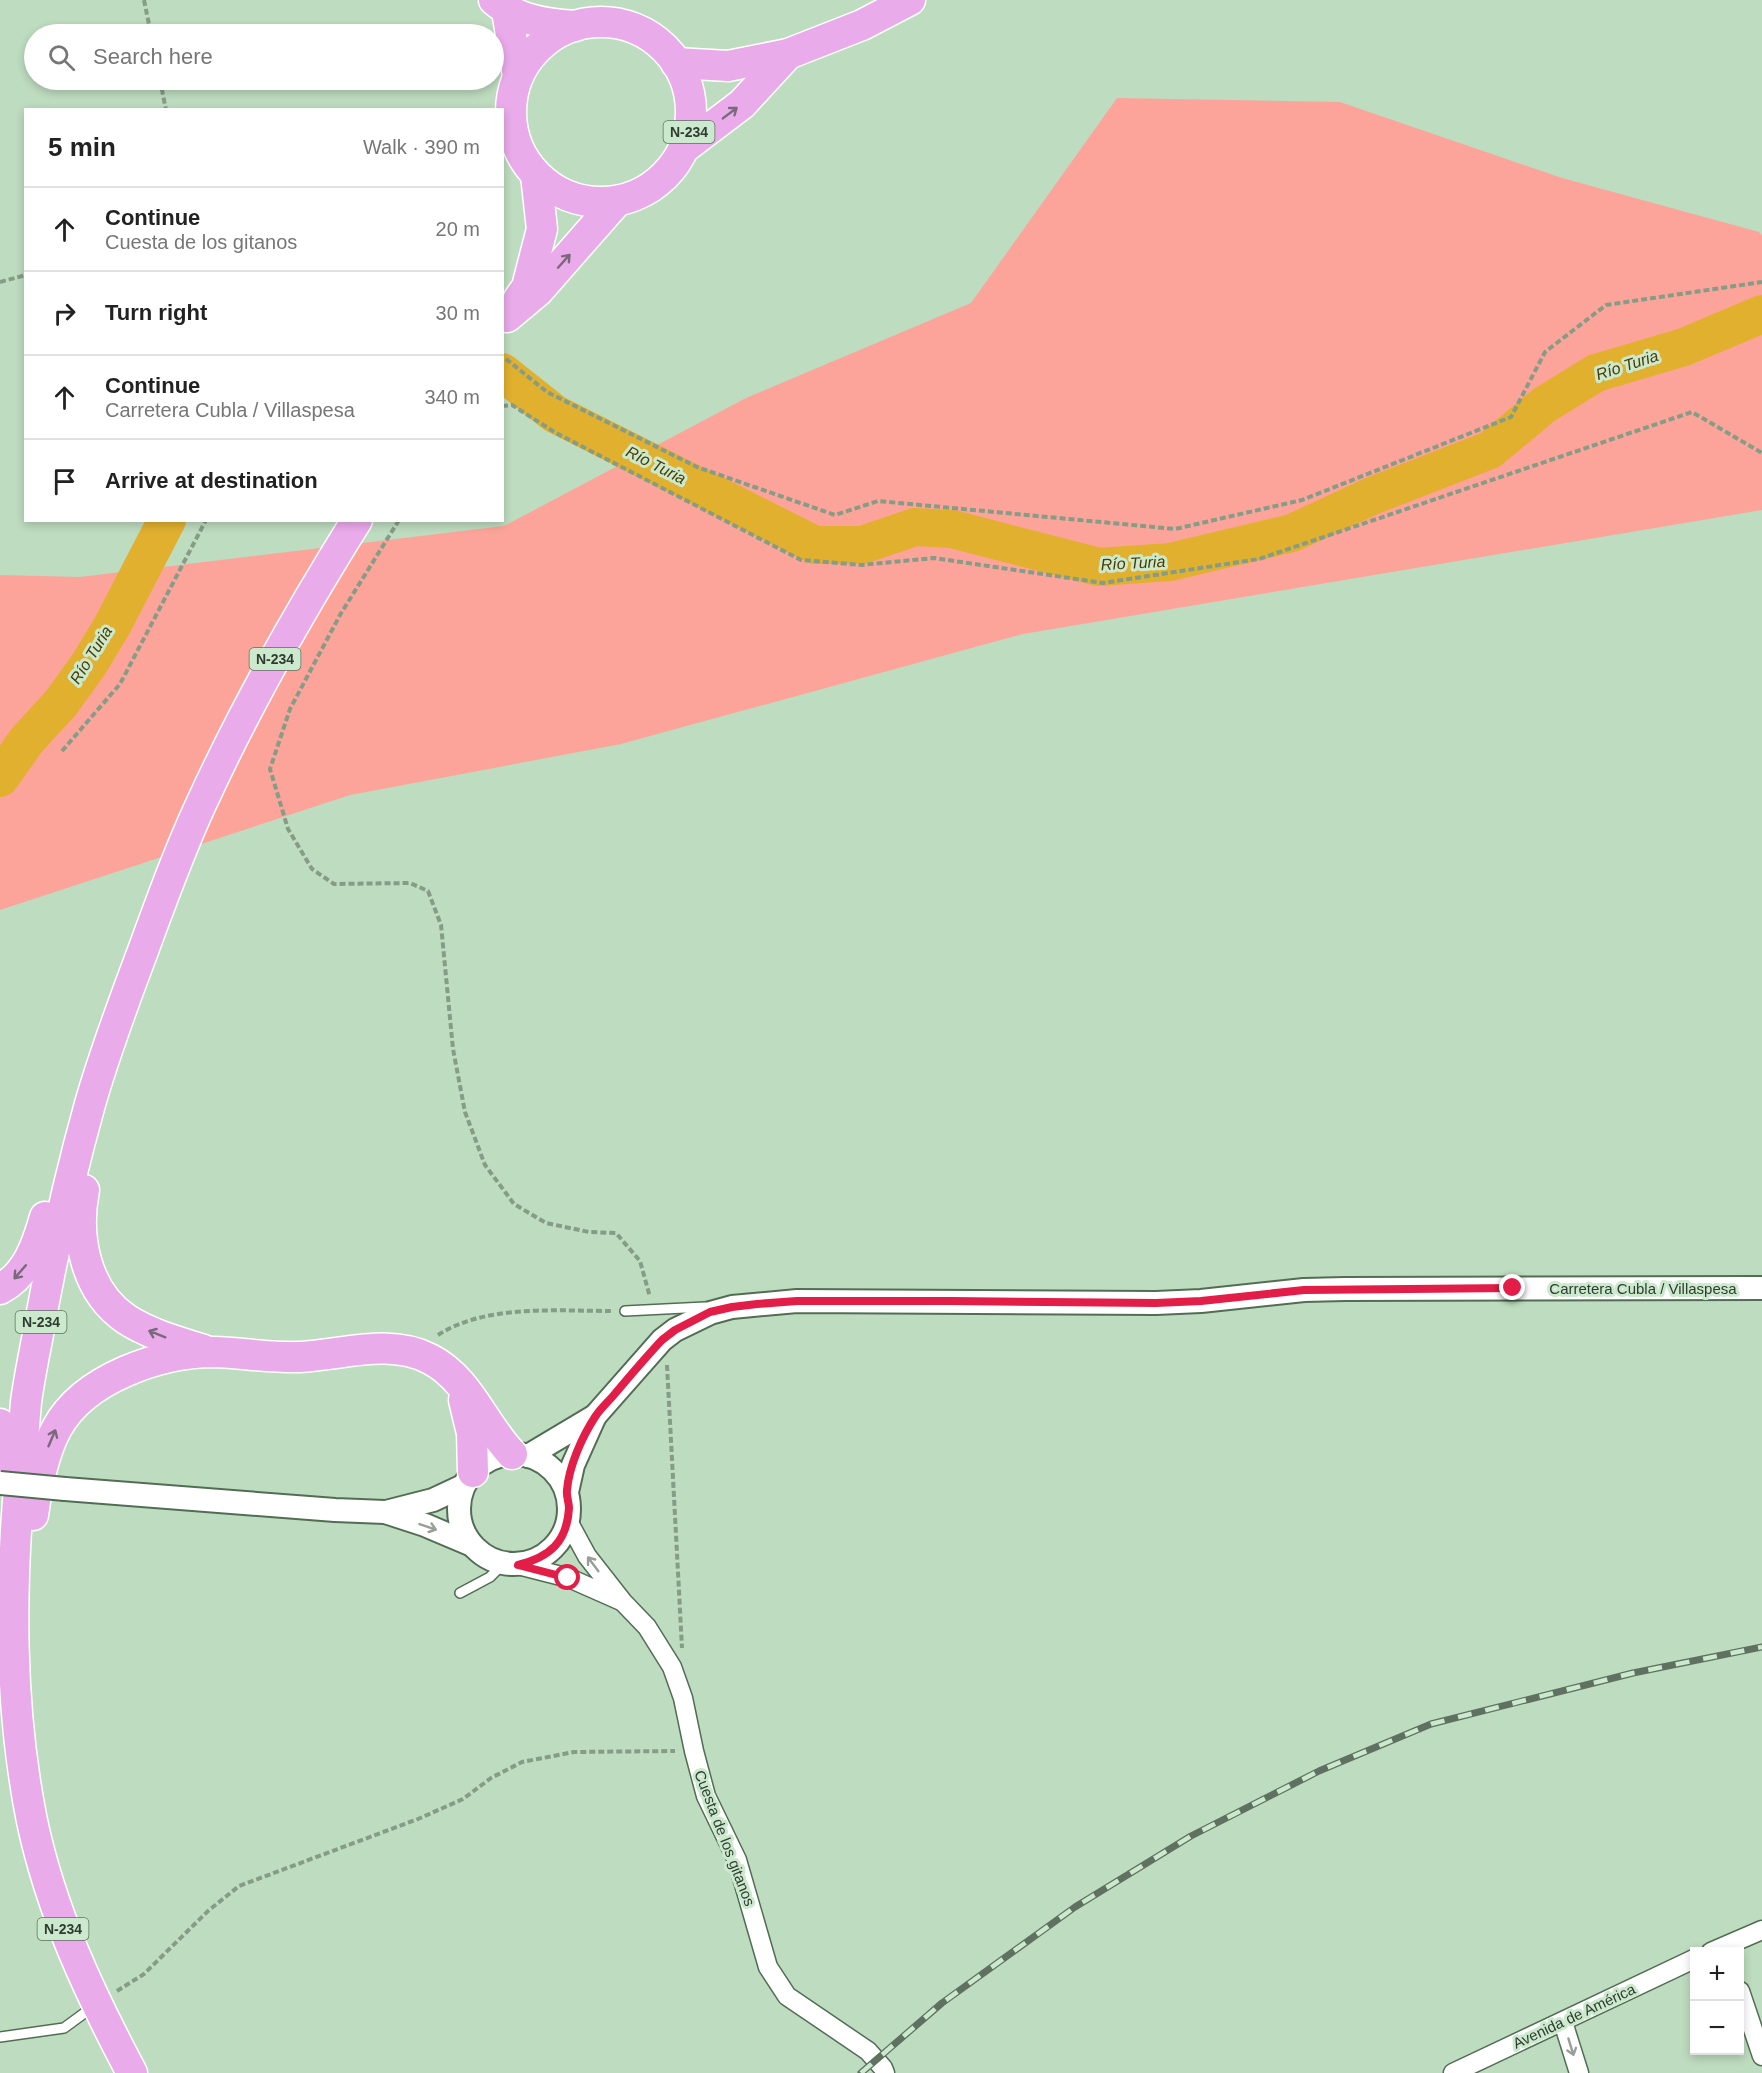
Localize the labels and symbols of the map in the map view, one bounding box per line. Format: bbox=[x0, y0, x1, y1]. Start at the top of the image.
one-way arrow bbox=[722, 106, 738, 119]
road number: N-234 bbox=[664, 121, 714, 143]
one-way arrow bbox=[557, 254, 571, 269]
water label: Río Turia bbox=[1594, 347, 1660, 383]
water label: Río Turia bbox=[623, 443, 689, 487]
water label: Río Turia bbox=[1100, 553, 1166, 573]
water label: Río Turia bbox=[67, 623, 115, 687]
road number: N-234 bbox=[250, 648, 300, 670]
one-way arrow bbox=[13, 1264, 27, 1279]
route end bbox=[1499, 1274, 1525, 1300]
street label: Carretera Cubla / Villaspesa bbox=[1549, 1280, 1737, 1297]
road number: N-234 bbox=[15, 1311, 66, 1333]
one-way arrow bbox=[148, 1328, 167, 1339]
one-way arrow bbox=[47, 1429, 58, 1448]
one-way arrow bbox=[418, 1522, 437, 1533]
one-way arrow bbox=[586, 1556, 599, 1572]
route start bbox=[554, 1564, 580, 1590]
street label: Cuesta de los gitanos bbox=[691, 1768, 759, 1908]
road number: N-234 bbox=[38, 1918, 88, 1940]
street label: Avenida de América bbox=[1510, 1980, 1639, 2052]
one-way arrow bbox=[1566, 2037, 1577, 2056]

